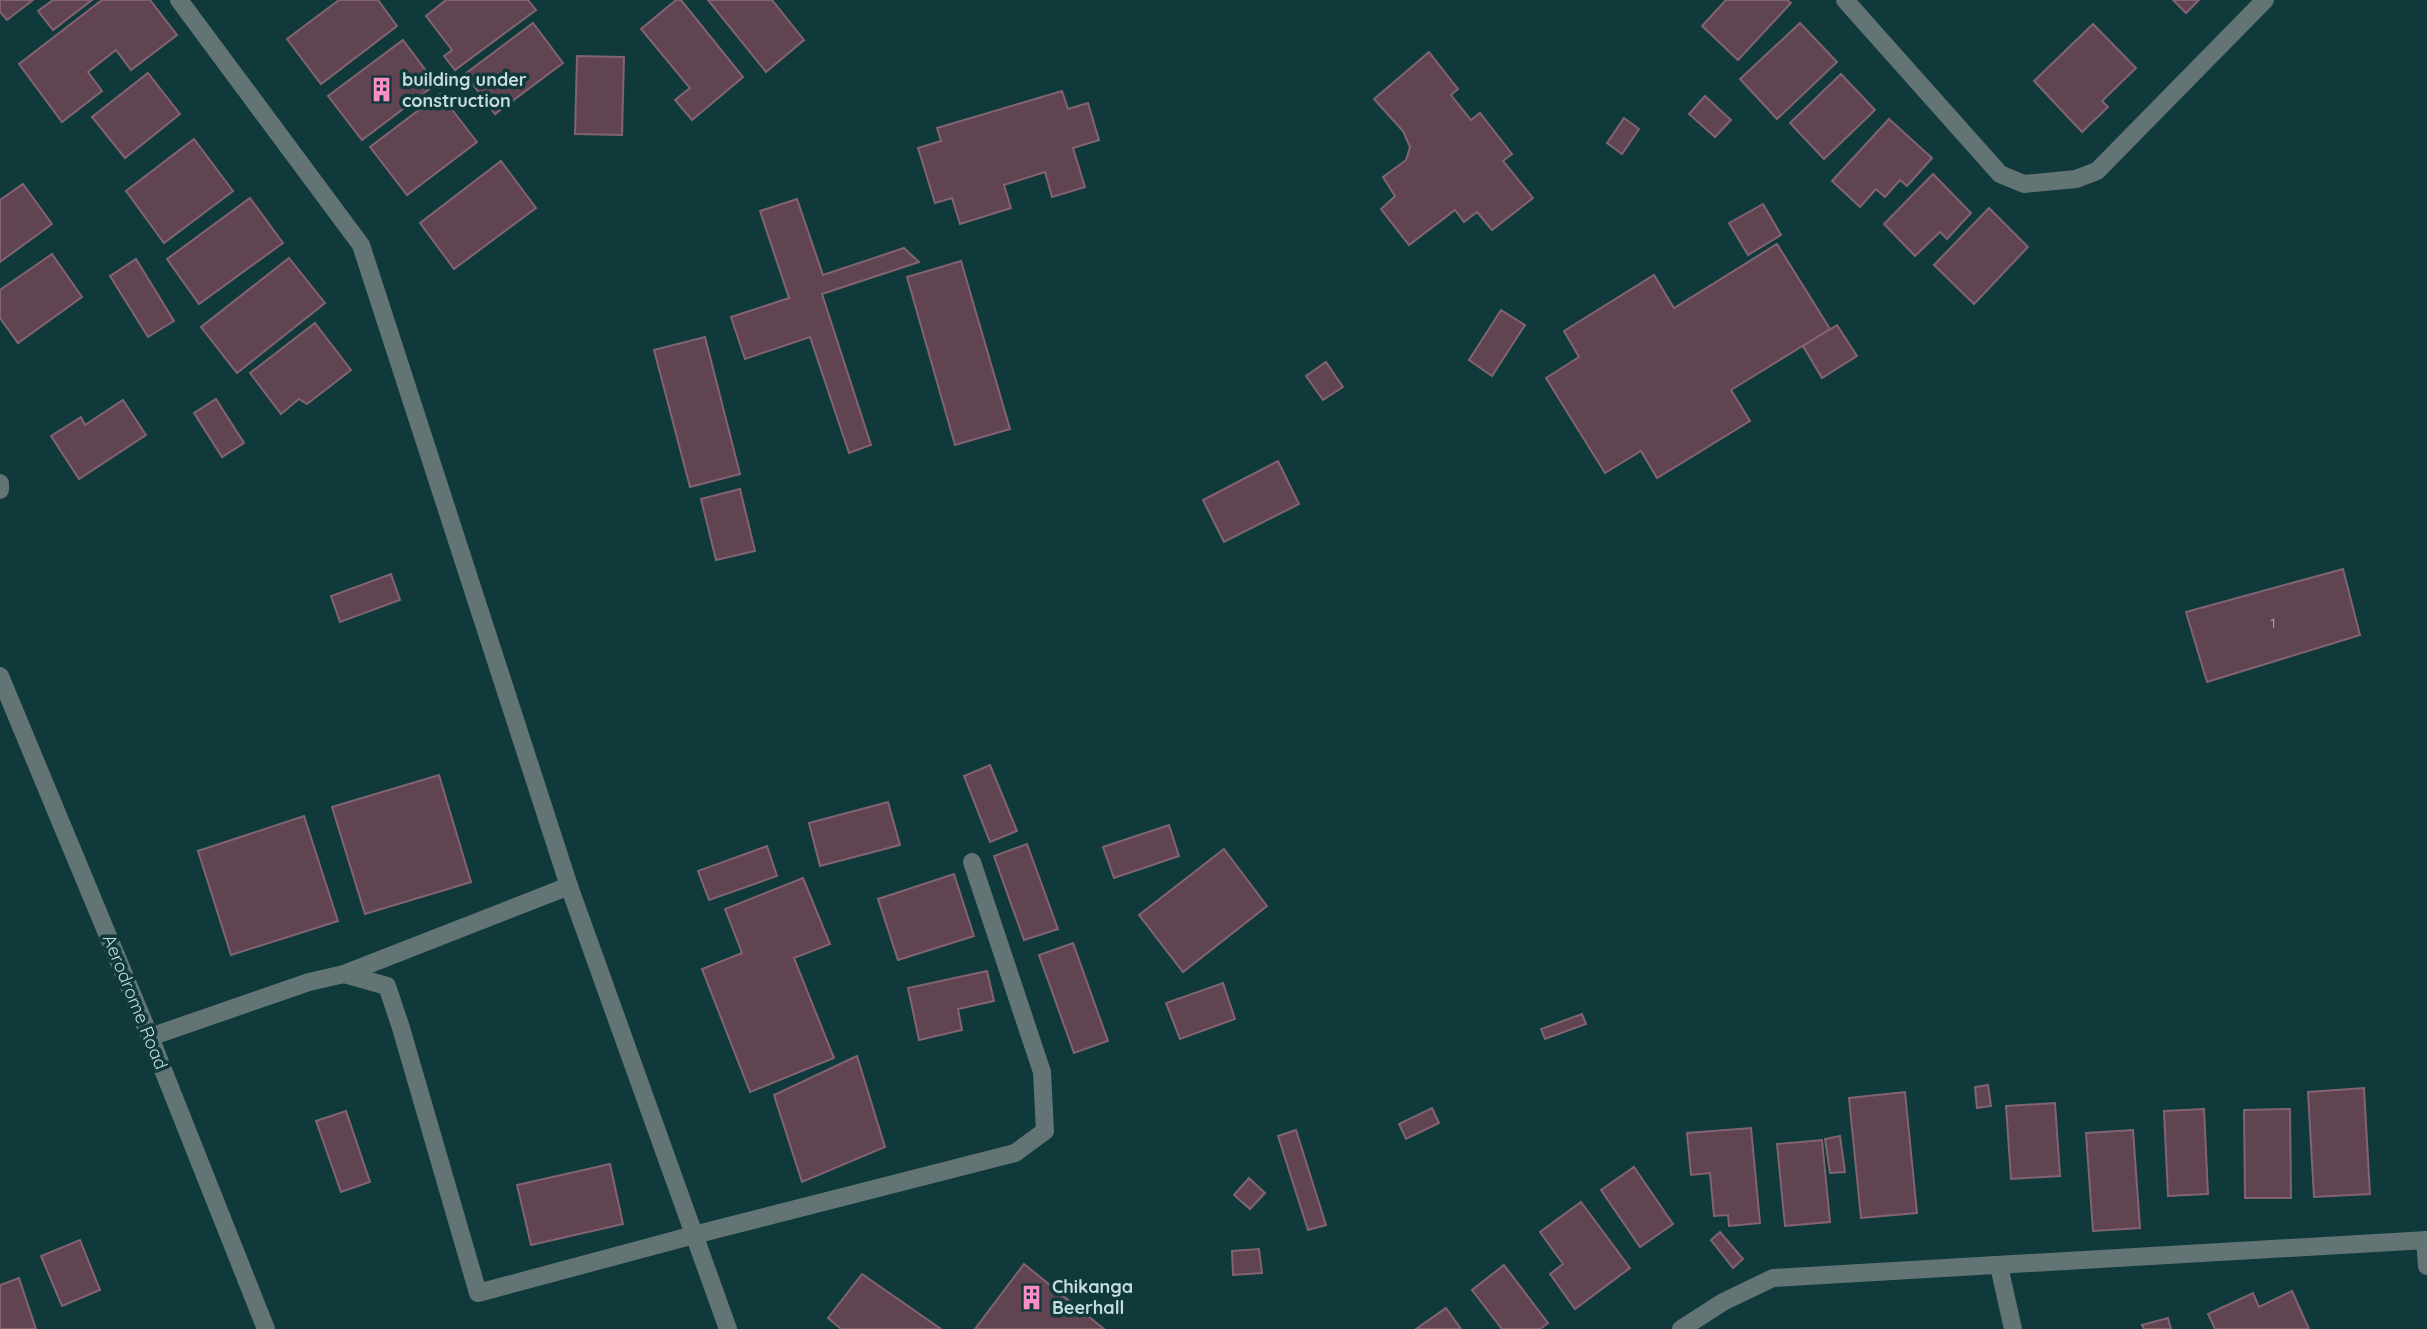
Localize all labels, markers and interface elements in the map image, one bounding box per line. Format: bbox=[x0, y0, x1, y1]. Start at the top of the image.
place label: building under construction bbox=[402, 68, 527, 112]
building icon: building under construction bbox=[368, 76, 396, 104]
house number: 1 bbox=[2270, 614, 2276, 632]
street label: Aerodrome Road bbox=[98, 931, 173, 1073]
place label: Chikanga Beerhall bbox=[1052, 1275, 1133, 1319]
building icon: Chikanga Beerhall bbox=[1018, 1283, 1046, 1311]

